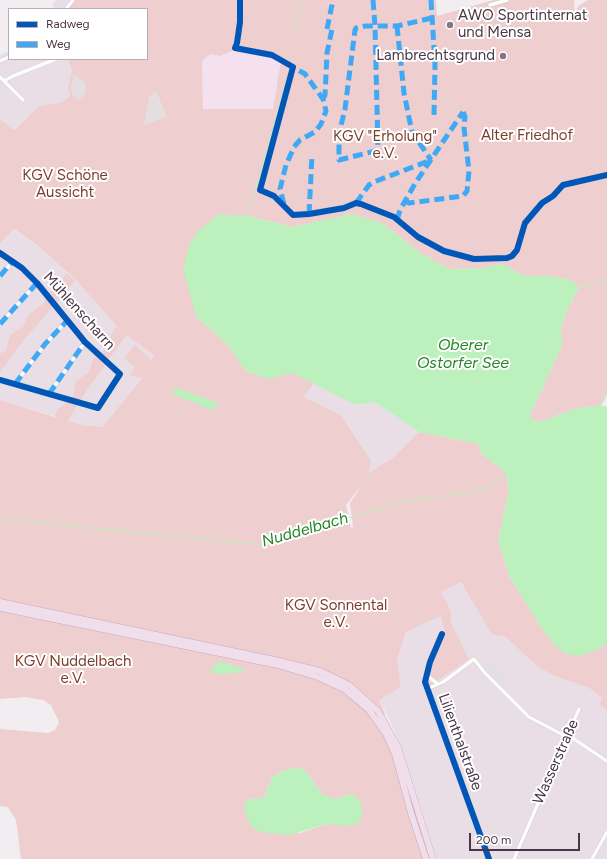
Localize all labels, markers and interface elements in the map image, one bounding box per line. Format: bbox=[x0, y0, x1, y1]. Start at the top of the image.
place label: AWO Sportinternat und Mensa bbox=[458, 7, 587, 42]
legend bbox=[8, 8, 148, 60]
text: Radweg bbox=[46, 17, 90, 31]
marker: AWO Sportinternat und Mensa bbox=[445, 20, 455, 30]
text: Weg bbox=[46, 37, 71, 51]
place label: Lambrechtsgrund bbox=[376, 47, 495, 65]
marker: Lambrechtsgrund bbox=[498, 51, 508, 61]
park label: Alter Friedhof bbox=[481, 127, 573, 145]
park label: KGV "Erholung" e.V. bbox=[333, 128, 437, 163]
park label: KGV Schöne Aussicht bbox=[22, 167, 108, 202]
street label: Mühlenscharrn bbox=[39, 268, 119, 354]
water label: Oberer Ostorfer See bbox=[417, 335, 509, 373]
water label: Nuddelbach bbox=[260, 509, 350, 551]
park label: KGV Sonnental e.V. bbox=[285, 597, 387, 632]
park label: KGV Nuddelbach e.V. bbox=[15, 653, 131, 688]
street label: Lilienthalstraße bbox=[434, 691, 486, 793]
street label: Wasserstraße bbox=[529, 717, 583, 807]
scale bar bbox=[471, 825, 582, 851]
text: 200 m bbox=[476, 833, 511, 847]

